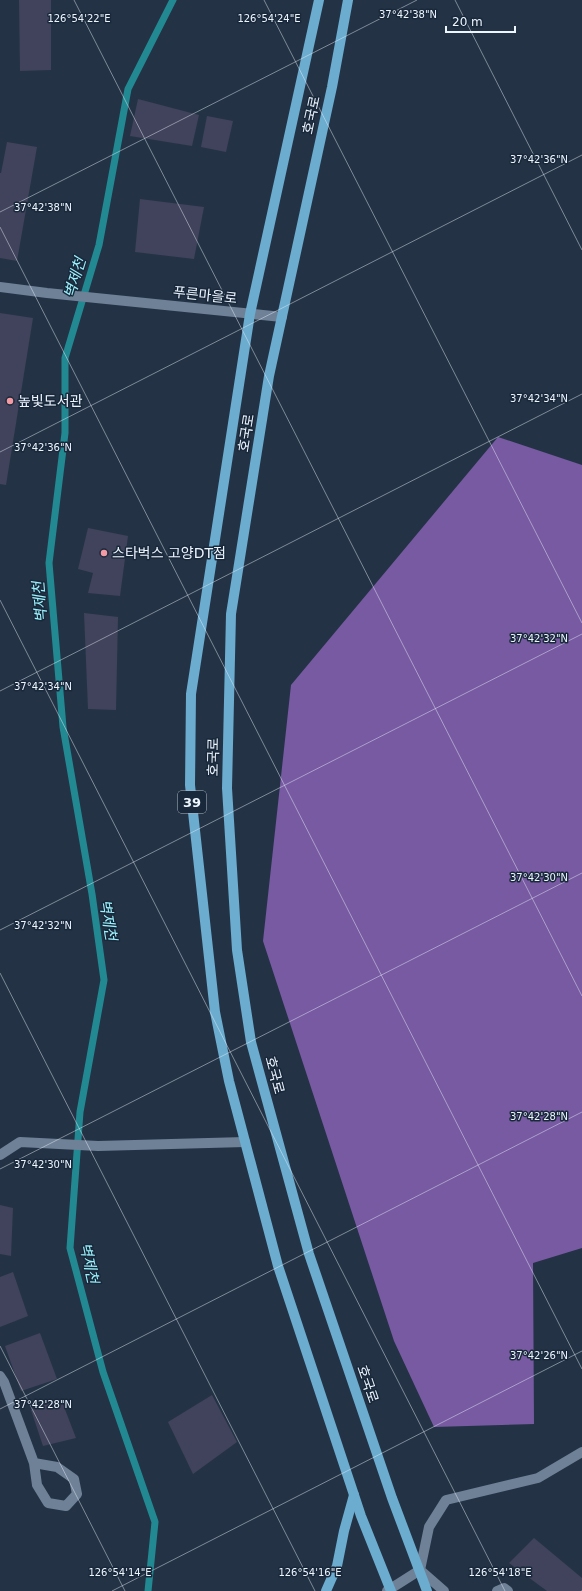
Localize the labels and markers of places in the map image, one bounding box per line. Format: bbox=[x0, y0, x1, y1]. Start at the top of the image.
place label: 높빛도서관 bbox=[18, 393, 83, 409]
marker: 높빛도서관 bbox=[5, 396, 15, 406]
place label: 스타벅스 고양DT점 bbox=[112, 545, 226, 561]
marker: 스타벅스 고양DT점 bbox=[99, 548, 109, 558]

